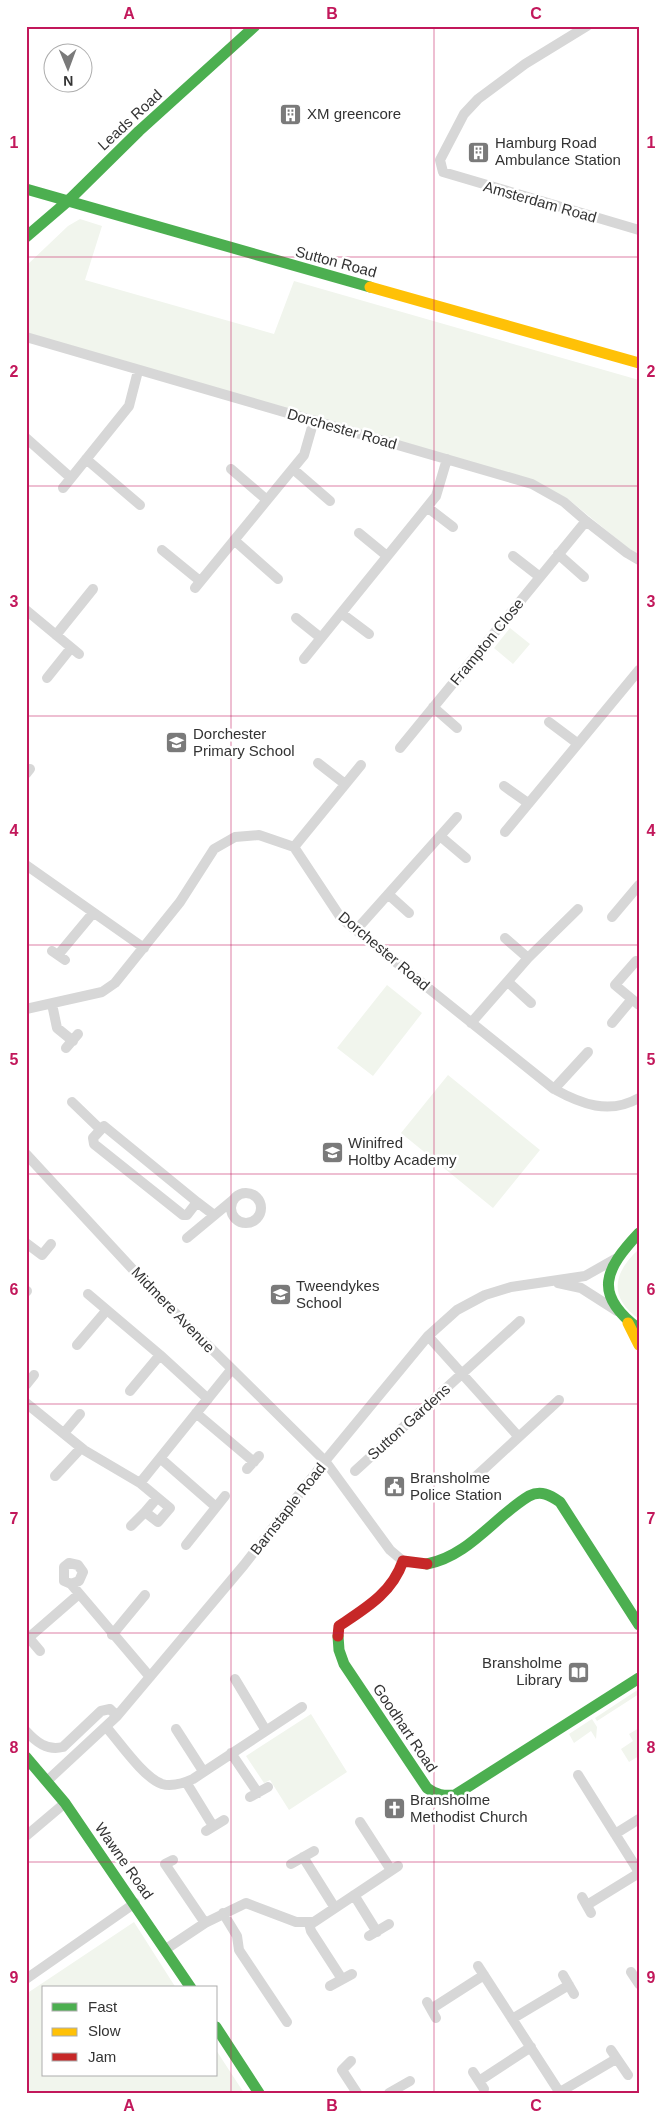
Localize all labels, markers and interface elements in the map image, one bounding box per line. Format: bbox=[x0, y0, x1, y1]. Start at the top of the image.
text: A bbox=[123, 5, 135, 22]
text: B bbox=[326, 5, 338, 22]
text: C bbox=[530, 5, 542, 22]
north arrow bbox=[42, 42, 92, 92]
text: N bbox=[63, 73, 73, 89]
street label: Leads Road bbox=[94, 86, 165, 153]
building icon: XM greencore bbox=[279, 102, 303, 126]
place label: XM greencore bbox=[307, 105, 401, 122]
text: 1 bbox=[10, 134, 19, 151]
place label: Hamburg Road Ambulance Station bbox=[495, 134, 621, 168]
text: 1 bbox=[647, 134, 656, 151]
building icon: Hamburg Road Ambulance Station bbox=[467, 140, 491, 164]
street label: Amsterdam Road bbox=[482, 177, 599, 226]
street label: Sutton Road bbox=[294, 243, 379, 281]
text: 2 bbox=[10, 363, 19, 380]
text: 2 bbox=[647, 363, 656, 380]
street label: Dorchester Road bbox=[285, 405, 399, 452]
text: 3 bbox=[10, 593, 19, 610]
text: 3 bbox=[647, 593, 656, 610]
street label: Frampton Close bbox=[446, 595, 527, 689]
place label: Dorchester Primary School bbox=[193, 725, 295, 759]
school or university icon: Dorchester Primary School bbox=[165, 731, 189, 755]
text: 4 bbox=[10, 822, 19, 839]
text: 4 bbox=[647, 822, 656, 839]
street label: Dorchester Road bbox=[335, 908, 433, 994]
text: 5 bbox=[10, 1051, 19, 1068]
text: 5 bbox=[647, 1051, 656, 1068]
place label: Winifred Holtby Academy bbox=[348, 1134, 457, 1168]
school or university icon: Winifred Holtby Academy bbox=[320, 1140, 344, 1164]
street label: Midmere Avenue bbox=[128, 1263, 218, 1356]
place label: Tweendykes School bbox=[296, 1277, 379, 1311]
text: 6 bbox=[10, 1281, 19, 1298]
text: 6 bbox=[647, 1281, 656, 1298]
school or university icon: Tweendykes School bbox=[268, 1283, 292, 1307]
street label: Sutton Gardens bbox=[364, 1380, 453, 1463]
street label: Barnstaple Road bbox=[247, 1459, 329, 1558]
place label: Bransholme Police Station bbox=[410, 1469, 502, 1503]
public building icon: Bransholme Police Station bbox=[382, 1475, 406, 1499]
text: 7 bbox=[10, 1510, 19, 1527]
text: 7 bbox=[647, 1510, 656, 1527]
place label: Bransholme Library bbox=[482, 1654, 562, 1688]
library icon: Bransholme Library bbox=[566, 1660, 590, 1684]
street label: Goodhart Road bbox=[370, 1680, 441, 1775]
text: 8 bbox=[10, 1739, 19, 1756]
text: 8 bbox=[647, 1739, 656, 1756]
place label: Bransholme Methodist Church bbox=[410, 1791, 528, 1825]
church icon: Bransholme Methodist Church bbox=[382, 1797, 406, 1821]
street label: Wawne Road bbox=[92, 1819, 157, 1902]
text: 9 bbox=[10, 1969, 19, 1986]
text: 9 bbox=[647, 1969, 656, 1986]
legend bbox=[42, 1986, 218, 2076]
text: Fast bbox=[88, 1998, 118, 2015]
text: Slow bbox=[88, 2022, 121, 2039]
text: Jam bbox=[88, 2048, 116, 2065]
text: A bbox=[123, 2097, 135, 2114]
text: B bbox=[326, 2097, 338, 2114]
text: C bbox=[530, 2097, 542, 2114]

